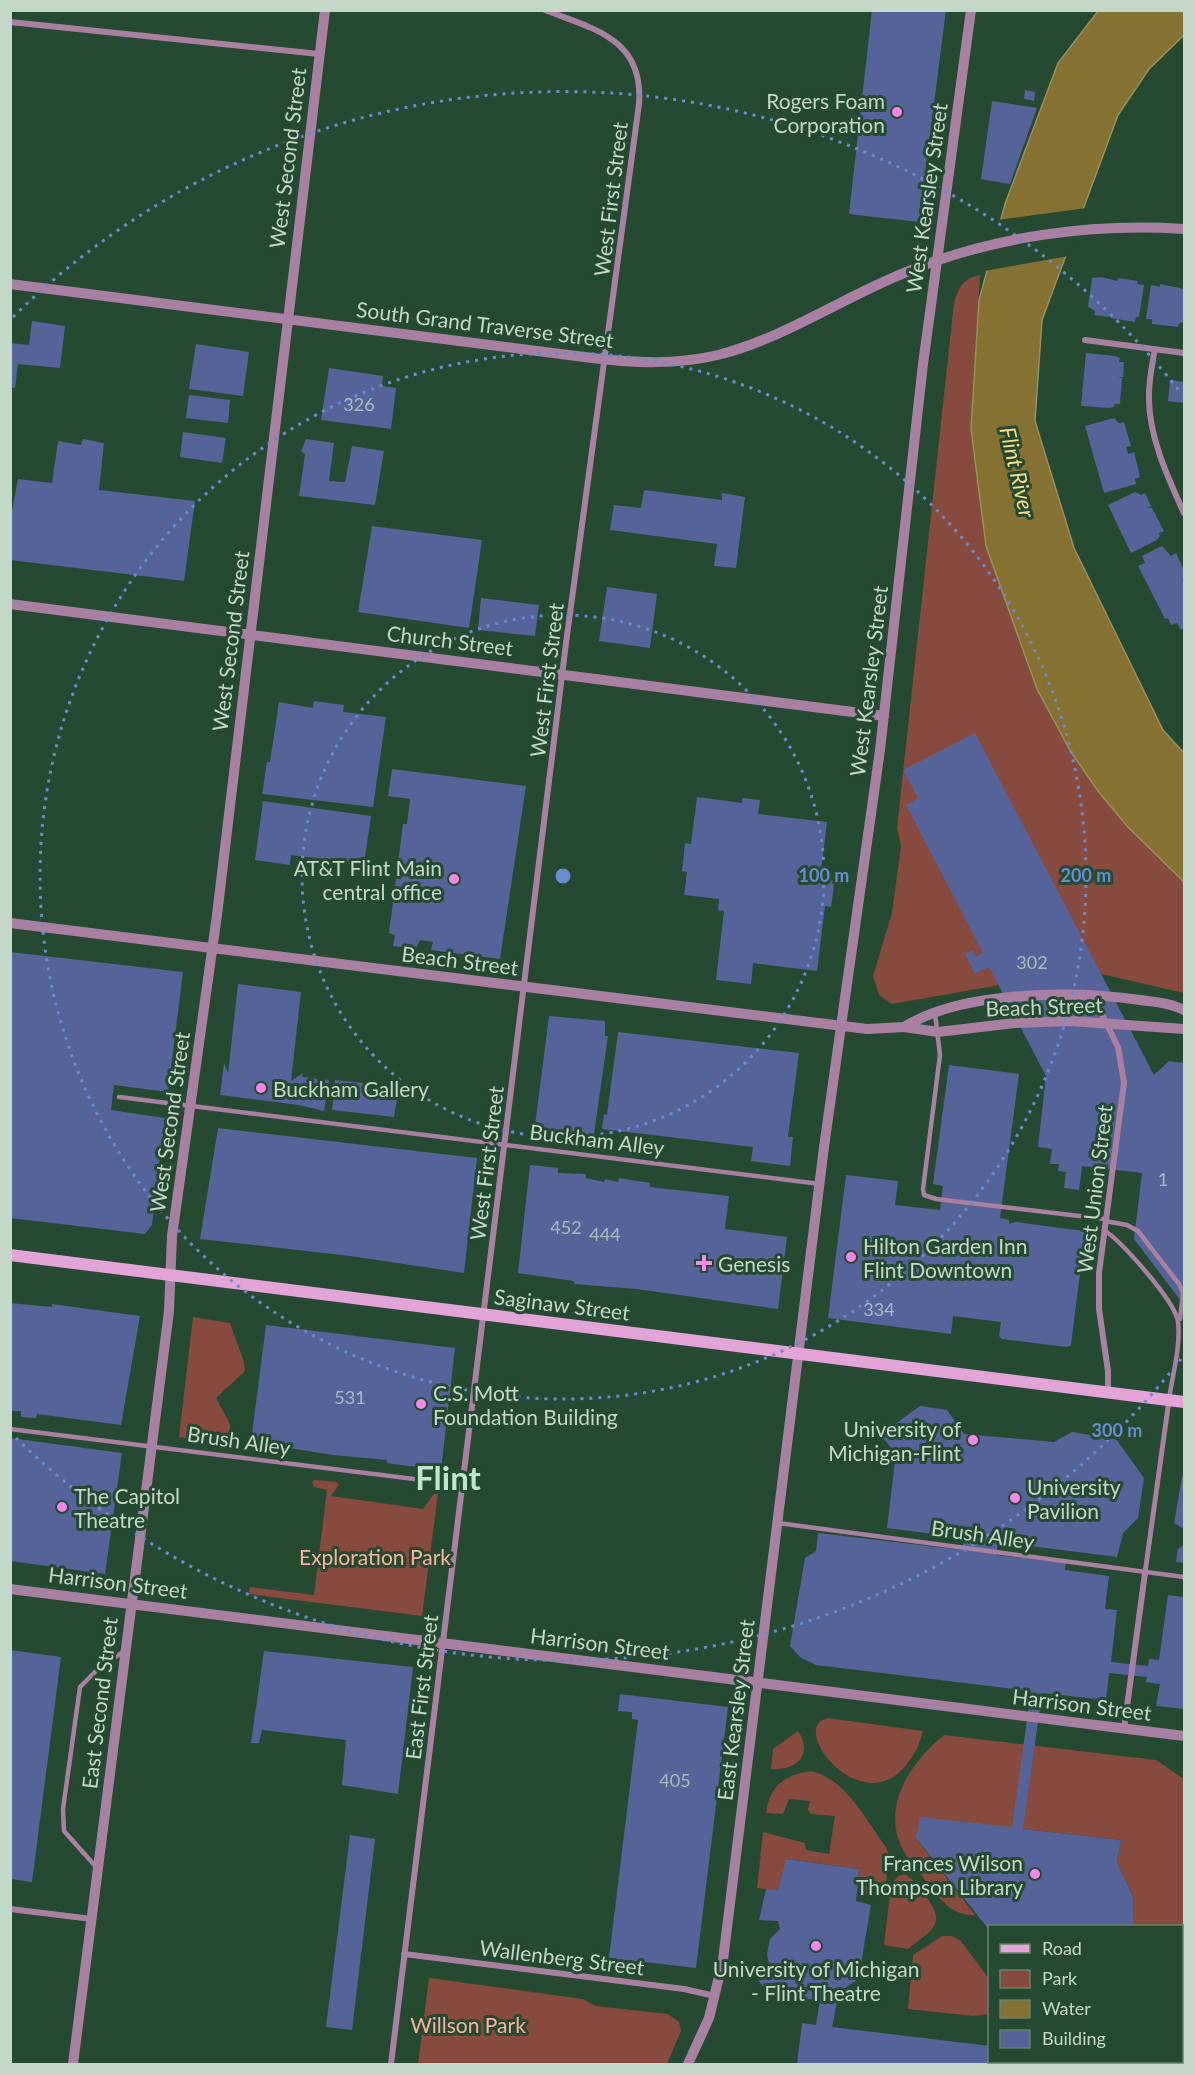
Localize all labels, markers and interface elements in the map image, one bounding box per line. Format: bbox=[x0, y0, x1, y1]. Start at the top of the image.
street label: West Second Street bbox=[264, 66, 311, 250]
place label: Rogers Foam Corporation bbox=[766, 88, 885, 137]
street label: West Kearsley Street bbox=[900, 101, 952, 295]
marker: Rogers Foam Corporation bbox=[890, 105, 904, 119]
street label: West First Street bbox=[588, 120, 632, 278]
street label: South Grand Traverse Street bbox=[355, 296, 615, 352]
house number: 326 bbox=[343, 393, 375, 415]
water label: Flint River bbox=[995, 424, 1042, 520]
street label: West Second Street bbox=[207, 549, 254, 733]
street label: West Kearsley Street bbox=[844, 584, 892, 778]
street label: West First Street bbox=[524, 601, 568, 759]
street label: Church Street bbox=[385, 620, 515, 660]
place label: AT&T Flint Main central office bbox=[294, 855, 442, 904]
text: 100 m bbox=[799, 864, 849, 886]
text: 200 m bbox=[1061, 864, 1111, 886]
centre of rings bbox=[553, 866, 573, 886]
marker: AT&T Flint Main central office bbox=[447, 872, 461, 886]
street label: Beach Street bbox=[400, 940, 520, 980]
house number: 302 bbox=[1016, 951, 1048, 973]
street label: Beach Street bbox=[985, 991, 1104, 1021]
street label: West Second Street bbox=[144, 1030, 194, 1214]
place label: Buckham Gallery bbox=[273, 1076, 429, 1101]
marker: Buckham Gallery bbox=[254, 1081, 268, 1095]
street label: West First Street bbox=[464, 1084, 508, 1242]
street label: West Union Street bbox=[1071, 1103, 1117, 1275]
street label: Buckham Alley bbox=[528, 1118, 666, 1160]
house number: 1 bbox=[1158, 1168, 1168, 1190]
house number: 452 bbox=[550, 1216, 582, 1238]
house number: 444 bbox=[589, 1223, 621, 1245]
place label: Hilton Garden Inn Flint Downtown bbox=[863, 1233, 1027, 1282]
marker: Hilton Garden Inn Flint Downtown bbox=[844, 1250, 858, 1264]
place label: Genesis bbox=[718, 1251, 790, 1276]
marker: Genesis bbox=[695, 1254, 713, 1272]
street label: Saginaw Street bbox=[493, 1283, 632, 1325]
house number: 334 bbox=[863, 1298, 895, 1320]
place label: C.S. Mott Foundation Building bbox=[433, 1380, 618, 1429]
house number: 531 bbox=[334, 1386, 366, 1408]
marker: C.S. Mott Foundation Building bbox=[414, 1397, 428, 1411]
place label: University of Michigan-Flint bbox=[828, 1416, 962, 1465]
text: 300 m bbox=[1092, 1419, 1142, 1441]
street label: Brush Alley bbox=[186, 1420, 292, 1460]
marker: University of Michigan-Flint bbox=[966, 1433, 980, 1447]
district label: Flint bbox=[415, 1457, 482, 1497]
place label: University Pavilion bbox=[1027, 1474, 1121, 1523]
place label: The Capitol Theatre bbox=[74, 1483, 180, 1532]
marker: University Pavilion bbox=[1008, 1491, 1022, 1505]
marker: The Capitol Theatre bbox=[55, 1500, 69, 1514]
street label: Brush Alley bbox=[930, 1514, 1036, 1554]
park label: Exploration Park bbox=[299, 1544, 451, 1569]
street label: Harrison Street bbox=[47, 1561, 189, 1603]
street label: East First Street bbox=[400, 1612, 442, 1761]
street label: East Second Street bbox=[76, 1615, 122, 1790]
street label: East Kearsley Street bbox=[711, 1617, 759, 1802]
street label: Harrison Street bbox=[529, 1622, 671, 1664]
street label: Harrison Street bbox=[1011, 1683, 1153, 1725]
house number: 405 bbox=[659, 1769, 691, 1791]
place label: Frances Wilson Thompson Library bbox=[856, 1850, 1023, 1899]
marker: Frances Wilson Thompson Library bbox=[1028, 1867, 1042, 1881]
legend bbox=[988, 1925, 1183, 2063]
street label: Wallenberg Street bbox=[478, 1935, 646, 1980]
text: Road bbox=[1042, 1937, 1082, 1959]
marker: University of Michigan - Flint Theatre bbox=[809, 1939, 823, 1953]
place label: University of Michigan - Flint Theatre bbox=[713, 1956, 919, 2005]
text: Park bbox=[1042, 1967, 1078, 1989]
text: Water bbox=[1042, 1997, 1091, 2019]
park label: Willson Park bbox=[410, 2012, 526, 2037]
text: Building bbox=[1042, 2027, 1106, 2049]

